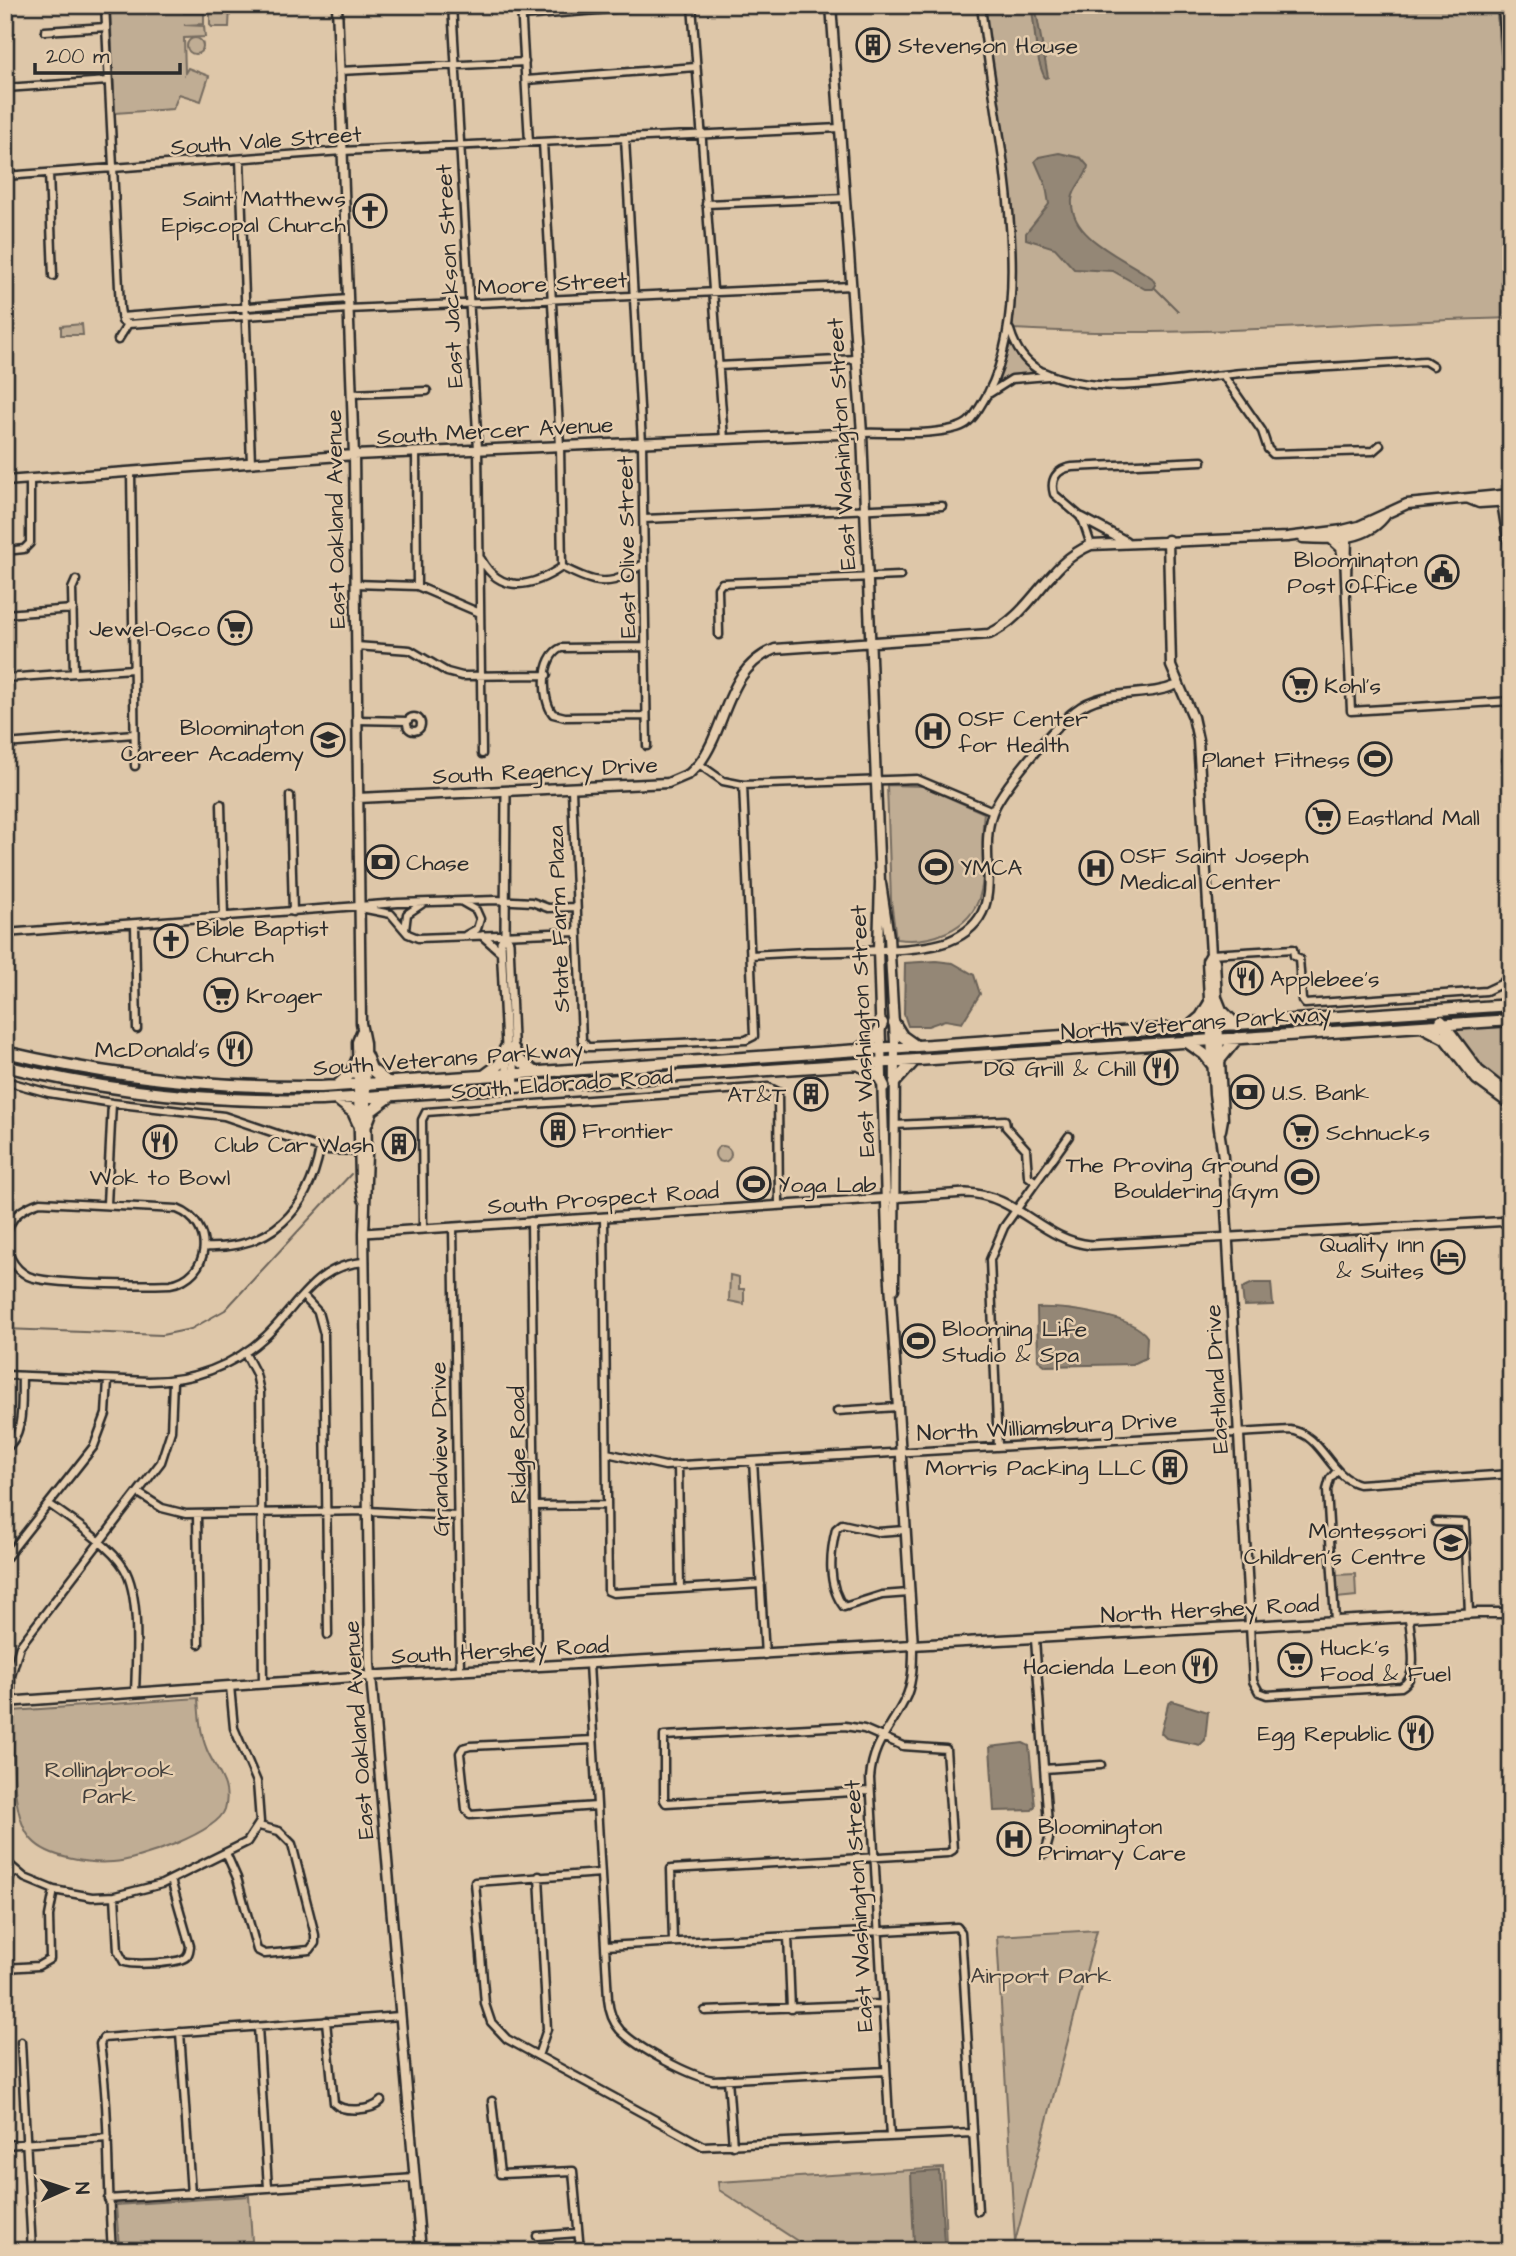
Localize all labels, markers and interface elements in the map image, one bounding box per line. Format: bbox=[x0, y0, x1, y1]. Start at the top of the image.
building icon: Stevenson House bbox=[854, 26, 892, 64]
place label: Stevenson House bbox=[898, 30, 1078, 62]
scale bar bbox=[35, 32, 180, 76]
text: 200 m bbox=[46, 42, 110, 71]
street label: South Vale Street bbox=[169, 118, 363, 164]
street label: East Jackson Street bbox=[428, 163, 472, 389]
place label: Saint Matthews Episcopal Church bbox=[162, 183, 347, 241]
church icon: Saint Matthews Episcopal Church bbox=[351, 192, 389, 230]
street label: Moore Street bbox=[476, 264, 629, 304]
street label: East Washington Street bbox=[819, 316, 866, 571]
street label: East Oakland Avenue bbox=[318, 409, 354, 629]
street label: South Mercer Avenue bbox=[376, 409, 614, 453]
street label: East Olive Street bbox=[609, 455, 645, 638]
place label: Bloomington Post Office bbox=[1287, 544, 1418, 602]
public building icon: Bloomington Post Office bbox=[1423, 553, 1461, 591]
supermarket icon: Jewel-Osco bbox=[216, 609, 254, 647]
place label: Jewel-Osco bbox=[89, 613, 210, 645]
supermarket icon: Kohl's bbox=[1281, 666, 1319, 704]
place label: Kohl's bbox=[1324, 670, 1381, 702]
place label: OSF Center for Health bbox=[958, 703, 1088, 761]
place label: Bloomington Career Academy bbox=[121, 712, 304, 771]
hospital icon: OSF Center for Health bbox=[914, 712, 952, 750]
school or university icon: Bloomington Career Academy bbox=[309, 721, 347, 759]
sports icon: Planet Fitness bbox=[1356, 740, 1394, 778]
place label: Planet Fitness bbox=[1202, 744, 1350, 776]
street label: South Regency Drive bbox=[431, 749, 659, 794]
supermarket icon: Eastland Mall bbox=[1304, 798, 1342, 836]
place label: Eastland Mall bbox=[1348, 802, 1480, 834]
street label: State Farm Plaza bbox=[540, 825, 578, 1013]
place label: OSF Saint Joseph Medical Center bbox=[1120, 840, 1309, 898]
bank icon: Chase bbox=[363, 843, 401, 881]
place label: Chase bbox=[406, 847, 469, 879]
sports icon: YMCA bbox=[917, 848, 955, 886]
hospital icon: OSF Saint Joseph Medical Center bbox=[1077, 849, 1115, 887]
place label: YMCA bbox=[960, 852, 1023, 884]
street label: East Washington Street bbox=[843, 904, 884, 1158]
place label: Bible Baptist Church bbox=[196, 913, 329, 971]
church icon: Bible Baptist Church bbox=[152, 922, 190, 960]
restaurant icon: Applebee's bbox=[1227, 959, 1265, 997]
place label: Applebee's bbox=[1270, 963, 1379, 995]
supermarket icon: Kroger bbox=[202, 976, 240, 1014]
place label: Kroger bbox=[246, 980, 323, 1013]
street label: North Veterans Parkway bbox=[1060, 998, 1333, 1049]
restaurant icon: McDonald's bbox=[216, 1030, 254, 1068]
place label: McDonald's bbox=[95, 1034, 210, 1066]
street label: South Veterans Parkway bbox=[312, 1034, 585, 1085]
restaurant icon: DQ Grill & Chill bbox=[1142, 1049, 1180, 1087]
place label: DQ Grill & Chill bbox=[984, 1053, 1136, 1085]
street label: South Eldorado Road bbox=[450, 1060, 674, 1108]
bank icon: U.S. Bank bbox=[1228, 1073, 1266, 1111]
building icon: AT&T bbox=[792, 1075, 830, 1113]
place label: U.S. Bank bbox=[1272, 1077, 1369, 1109]
place label: AT&T bbox=[727, 1079, 787, 1111]
building icon: Frontier bbox=[539, 1111, 577, 1149]
supermarket icon: Schnucks bbox=[1282, 1113, 1320, 1151]
place label: Frontier bbox=[582, 1115, 673, 1147]
place label: Schnucks bbox=[1326, 1117, 1430, 1149]
restaurant icon: Wok to Bowl bbox=[141, 1123, 179, 1161]
building icon: Club Car Wash bbox=[380, 1125, 418, 1163]
place label: Club Car Wash bbox=[214, 1129, 375, 1161]
place label: The Proving Ground Bouldering Gym bbox=[1066, 1149, 1278, 1208]
sports icon: The Proving Ground Bouldering Gym bbox=[1283, 1158, 1321, 1196]
place label: Wok to Bowl bbox=[90, 1162, 230, 1194]
sports icon: Yoga Lab bbox=[735, 1165, 773, 1203]
place label: Yoga Lab bbox=[778, 1169, 877, 1202]
street label: South Prospect Road bbox=[486, 1175, 720, 1223]
place label: Quality Inn & Suites bbox=[1320, 1229, 1424, 1287]
hotel icon: Quality Inn & Suites bbox=[1429, 1238, 1467, 1276]
street label: Eastland Drive bbox=[1197, 1303, 1237, 1454]
place label: Blooming Life Studio & Spa bbox=[942, 1313, 1087, 1371]
sports icon: Blooming Life Studio & Spa bbox=[899, 1322, 937, 1360]
street label: Grandview Drive bbox=[422, 1361, 458, 1537]
street label: Ridge Road bbox=[501, 1385, 536, 1504]
street label: North Williamsburg Drive bbox=[916, 1404, 1178, 1451]
building icon: Morris Packing LLC bbox=[1151, 1448, 1189, 1486]
place label: Morris Packing LLC bbox=[925, 1452, 1146, 1485]
place label: Montessori Children's Centre bbox=[1244, 1515, 1427, 1573]
school or university icon: Montessori Children's Centre bbox=[1432, 1524, 1470, 1562]
street label: North Hershey Road bbox=[1100, 1588, 1321, 1633]
street label: East Oakland Avenue bbox=[335, 1620, 383, 1840]
street label: South Hershey Road bbox=[390, 1629, 610, 1674]
place label: Huck's Food & Fuel bbox=[1320, 1632, 1451, 1690]
supermarket icon: Huck's Food & Fuel bbox=[1276, 1641, 1314, 1679]
restaurant icon: Hacienda Leon bbox=[1181, 1647, 1219, 1685]
place label: Hacienda Leon bbox=[1023, 1651, 1176, 1683]
restaurant icon: Egg Republic bbox=[1397, 1714, 1435, 1752]
place label: Egg Republic bbox=[1258, 1718, 1392, 1751]
park label: Rollingbrook Park bbox=[44, 1754, 174, 1812]
street label: East Washington Street bbox=[836, 1778, 883, 2033]
place label: Bloomington Primary Care bbox=[1038, 1811, 1186, 1870]
hospital icon: Bloomington Primary Care bbox=[995, 1820, 1033, 1858]
park label: Airport Park bbox=[970, 1960, 1112, 1992]
north arrow bbox=[32, 2154, 102, 2224]
text: N bbox=[68, 2182, 95, 2195]

